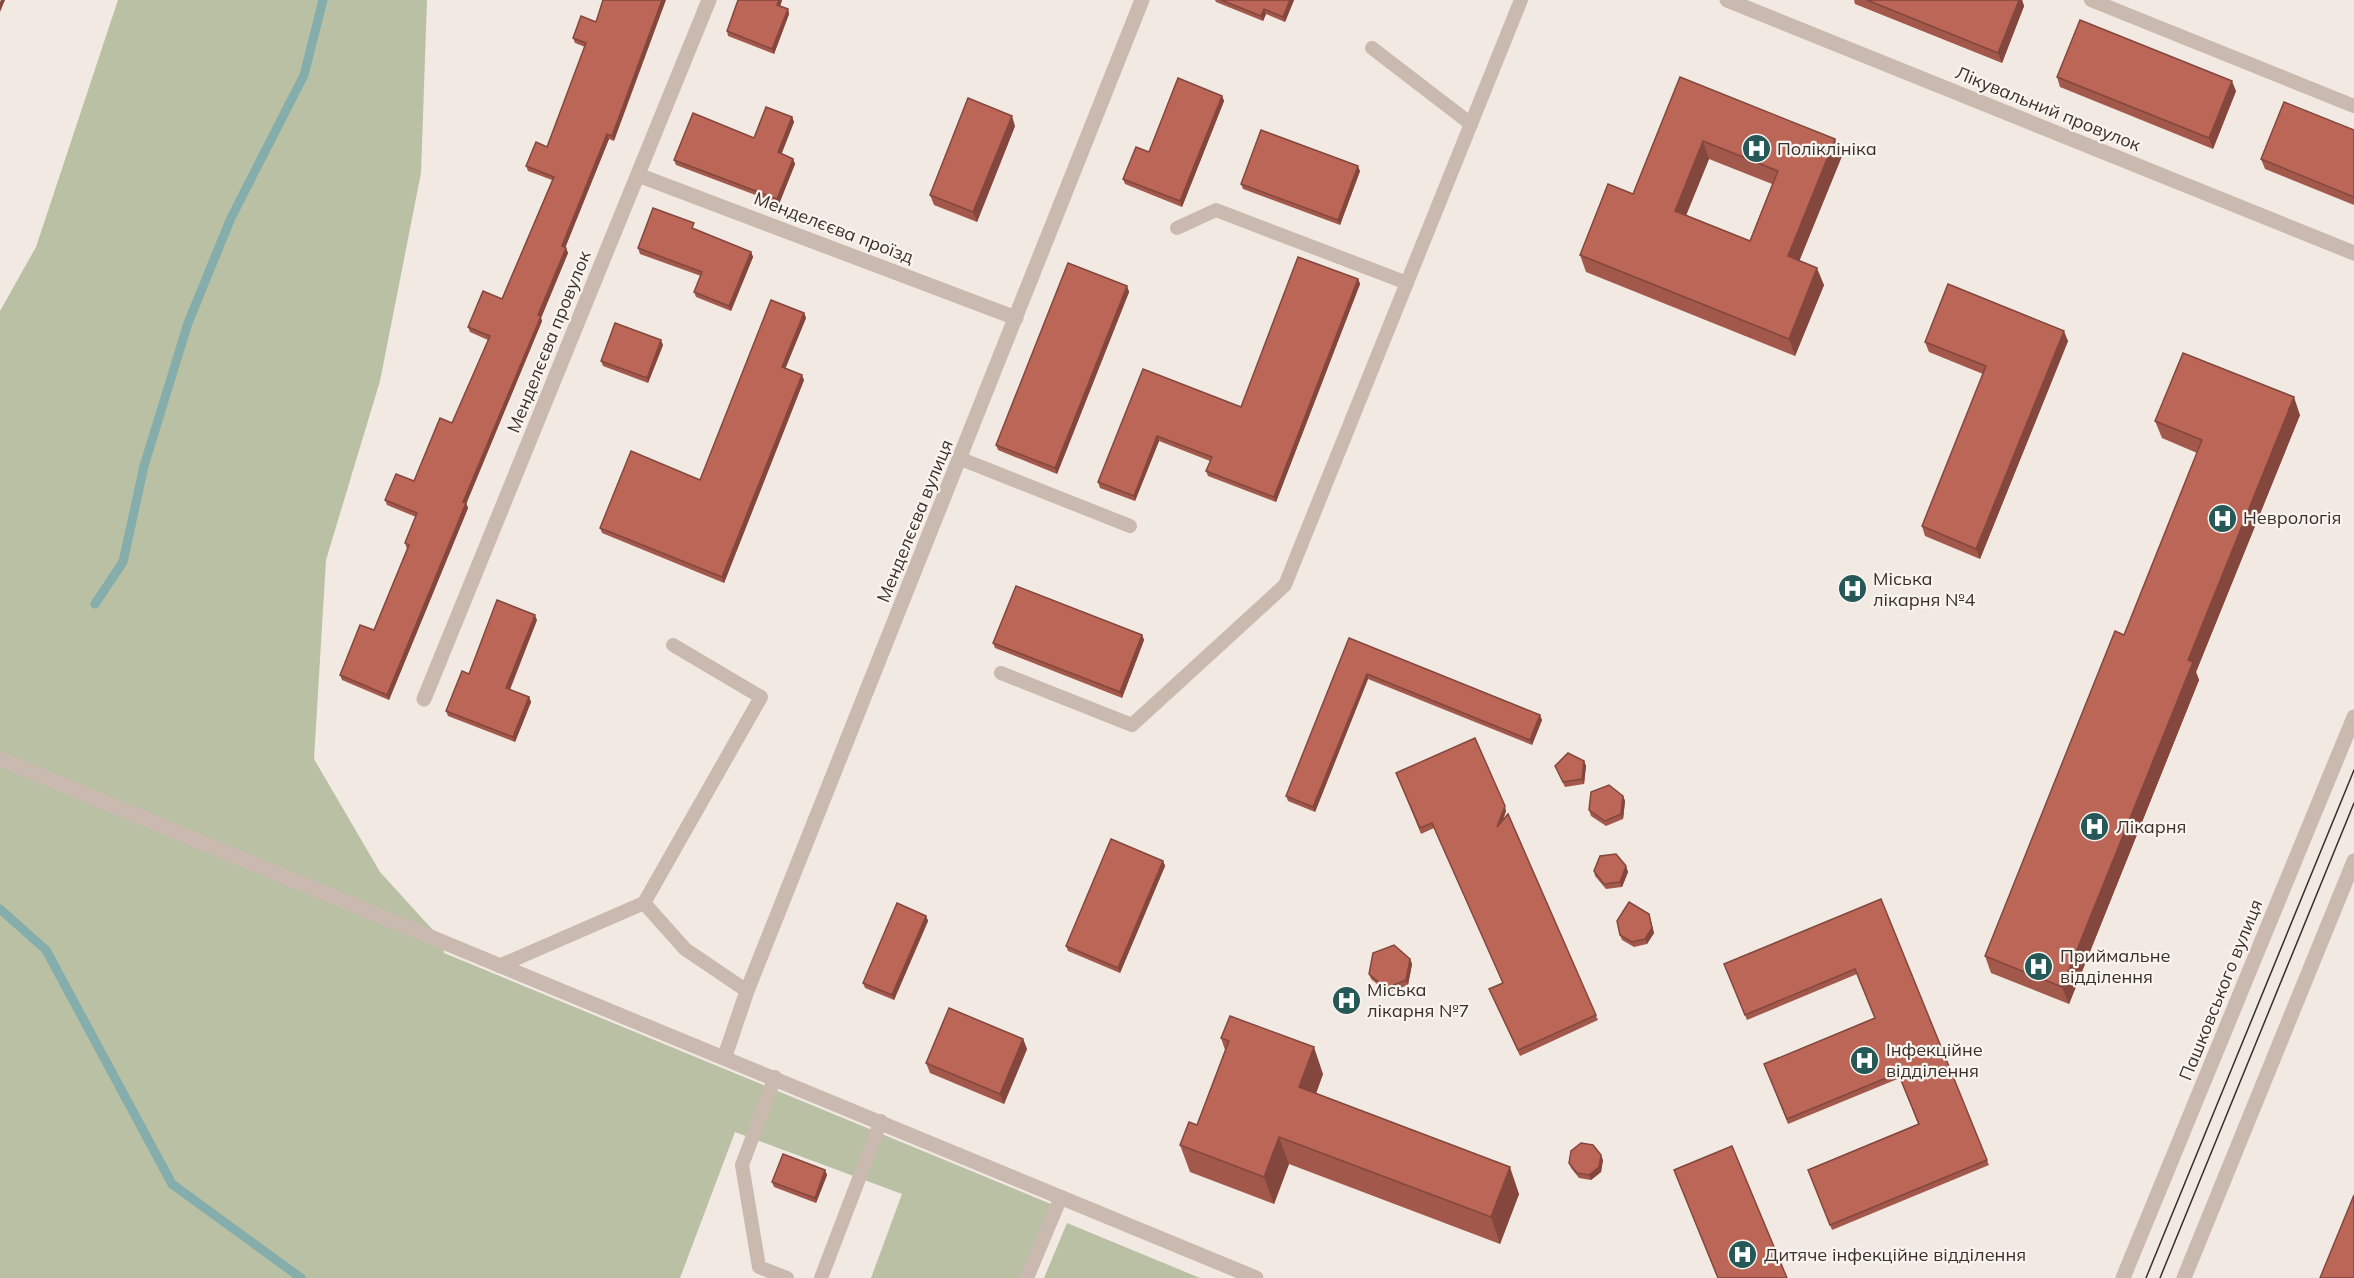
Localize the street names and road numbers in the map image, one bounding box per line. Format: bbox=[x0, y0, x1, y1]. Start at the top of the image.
street label: Лікувальний провулок bbox=[1952, 61, 2145, 156]
street label: Менделєєва проїзд bbox=[751, 186, 917, 269]
street label: Менделєєва провулок bbox=[501, 247, 596, 436]
street label: Менделєєва вулиця bbox=[871, 436, 958, 606]
street label: Пашковського вулиця bbox=[2174, 896, 2267, 1084]

